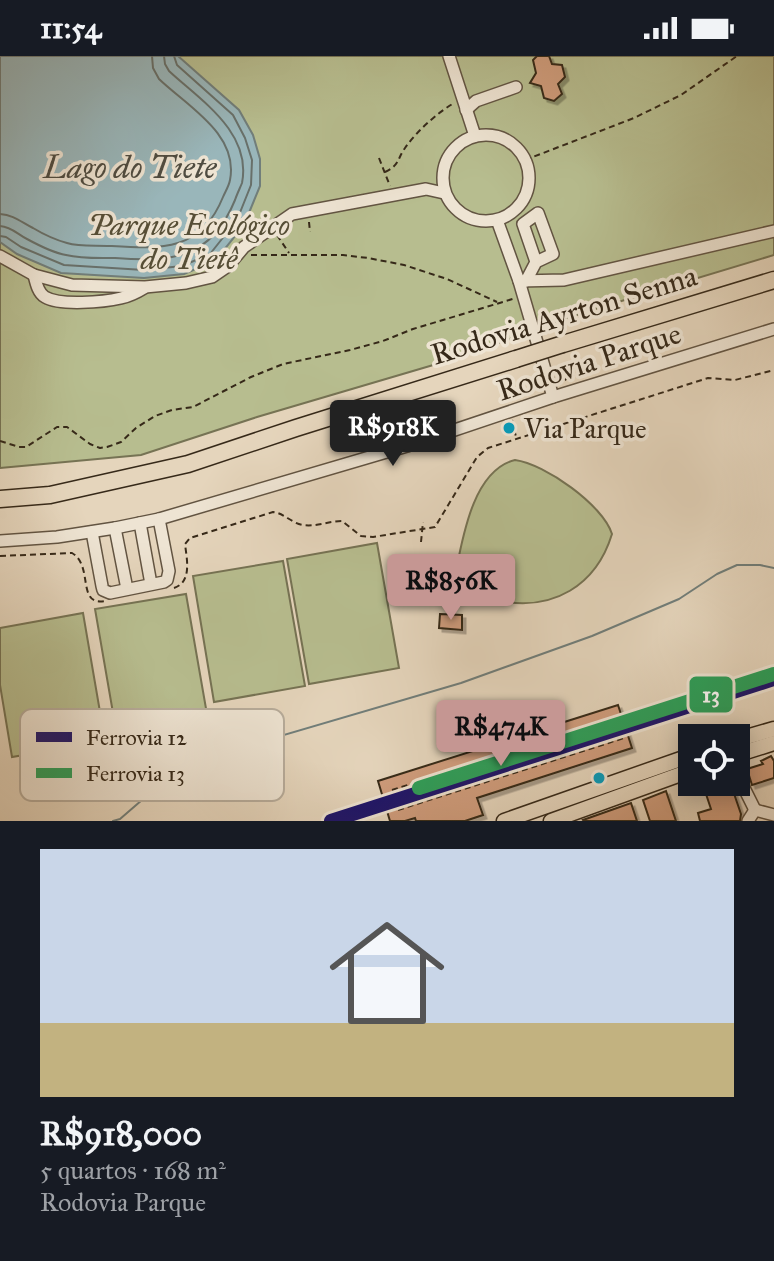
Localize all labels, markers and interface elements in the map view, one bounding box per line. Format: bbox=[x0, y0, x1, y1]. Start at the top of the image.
text: 11:54 bbox=[40, 10, 101, 46]
water label: Lago do Tiete bbox=[42, 148, 218, 187]
park label: Parque Ecológico do Tietê bbox=[88, 207, 290, 277]
street label: Rodovia Ayrton Senna bbox=[427, 257, 702, 373]
street label: Rodovia Parque bbox=[492, 315, 686, 409]
pin: R$918K bbox=[328, 400, 458, 468]
text: R$918K bbox=[348, 410, 438, 442]
place label: Via Parque bbox=[523, 411, 647, 446]
marker: Via Parque bbox=[501, 420, 517, 436]
pin: R$856K bbox=[386, 554, 516, 622]
text: R$856K bbox=[405, 564, 497, 596]
line badge: 13 bbox=[688, 675, 734, 714]
text: 13 bbox=[702, 681, 720, 708]
pin: R$474K bbox=[436, 700, 566, 768]
legend bbox=[20, 709, 284, 801]
text: R$474K bbox=[454, 710, 548, 742]
text: Ferrovia 12 bbox=[86, 724, 187, 751]
map controls bbox=[678, 724, 750, 796]
button: locate bbox=[678, 724, 750, 796]
text: Ferrovia 13 bbox=[86, 760, 185, 787]
unlabelled marker bbox=[591, 770, 607, 786]
icon: home bbox=[315, 901, 459, 1045]
text: R$918,000 bbox=[40, 1113, 202, 1154]
text: 5 quartos · 168 m² bbox=[40, 1154, 226, 1186]
text: Rodovia Parque bbox=[40, 1186, 206, 1218]

